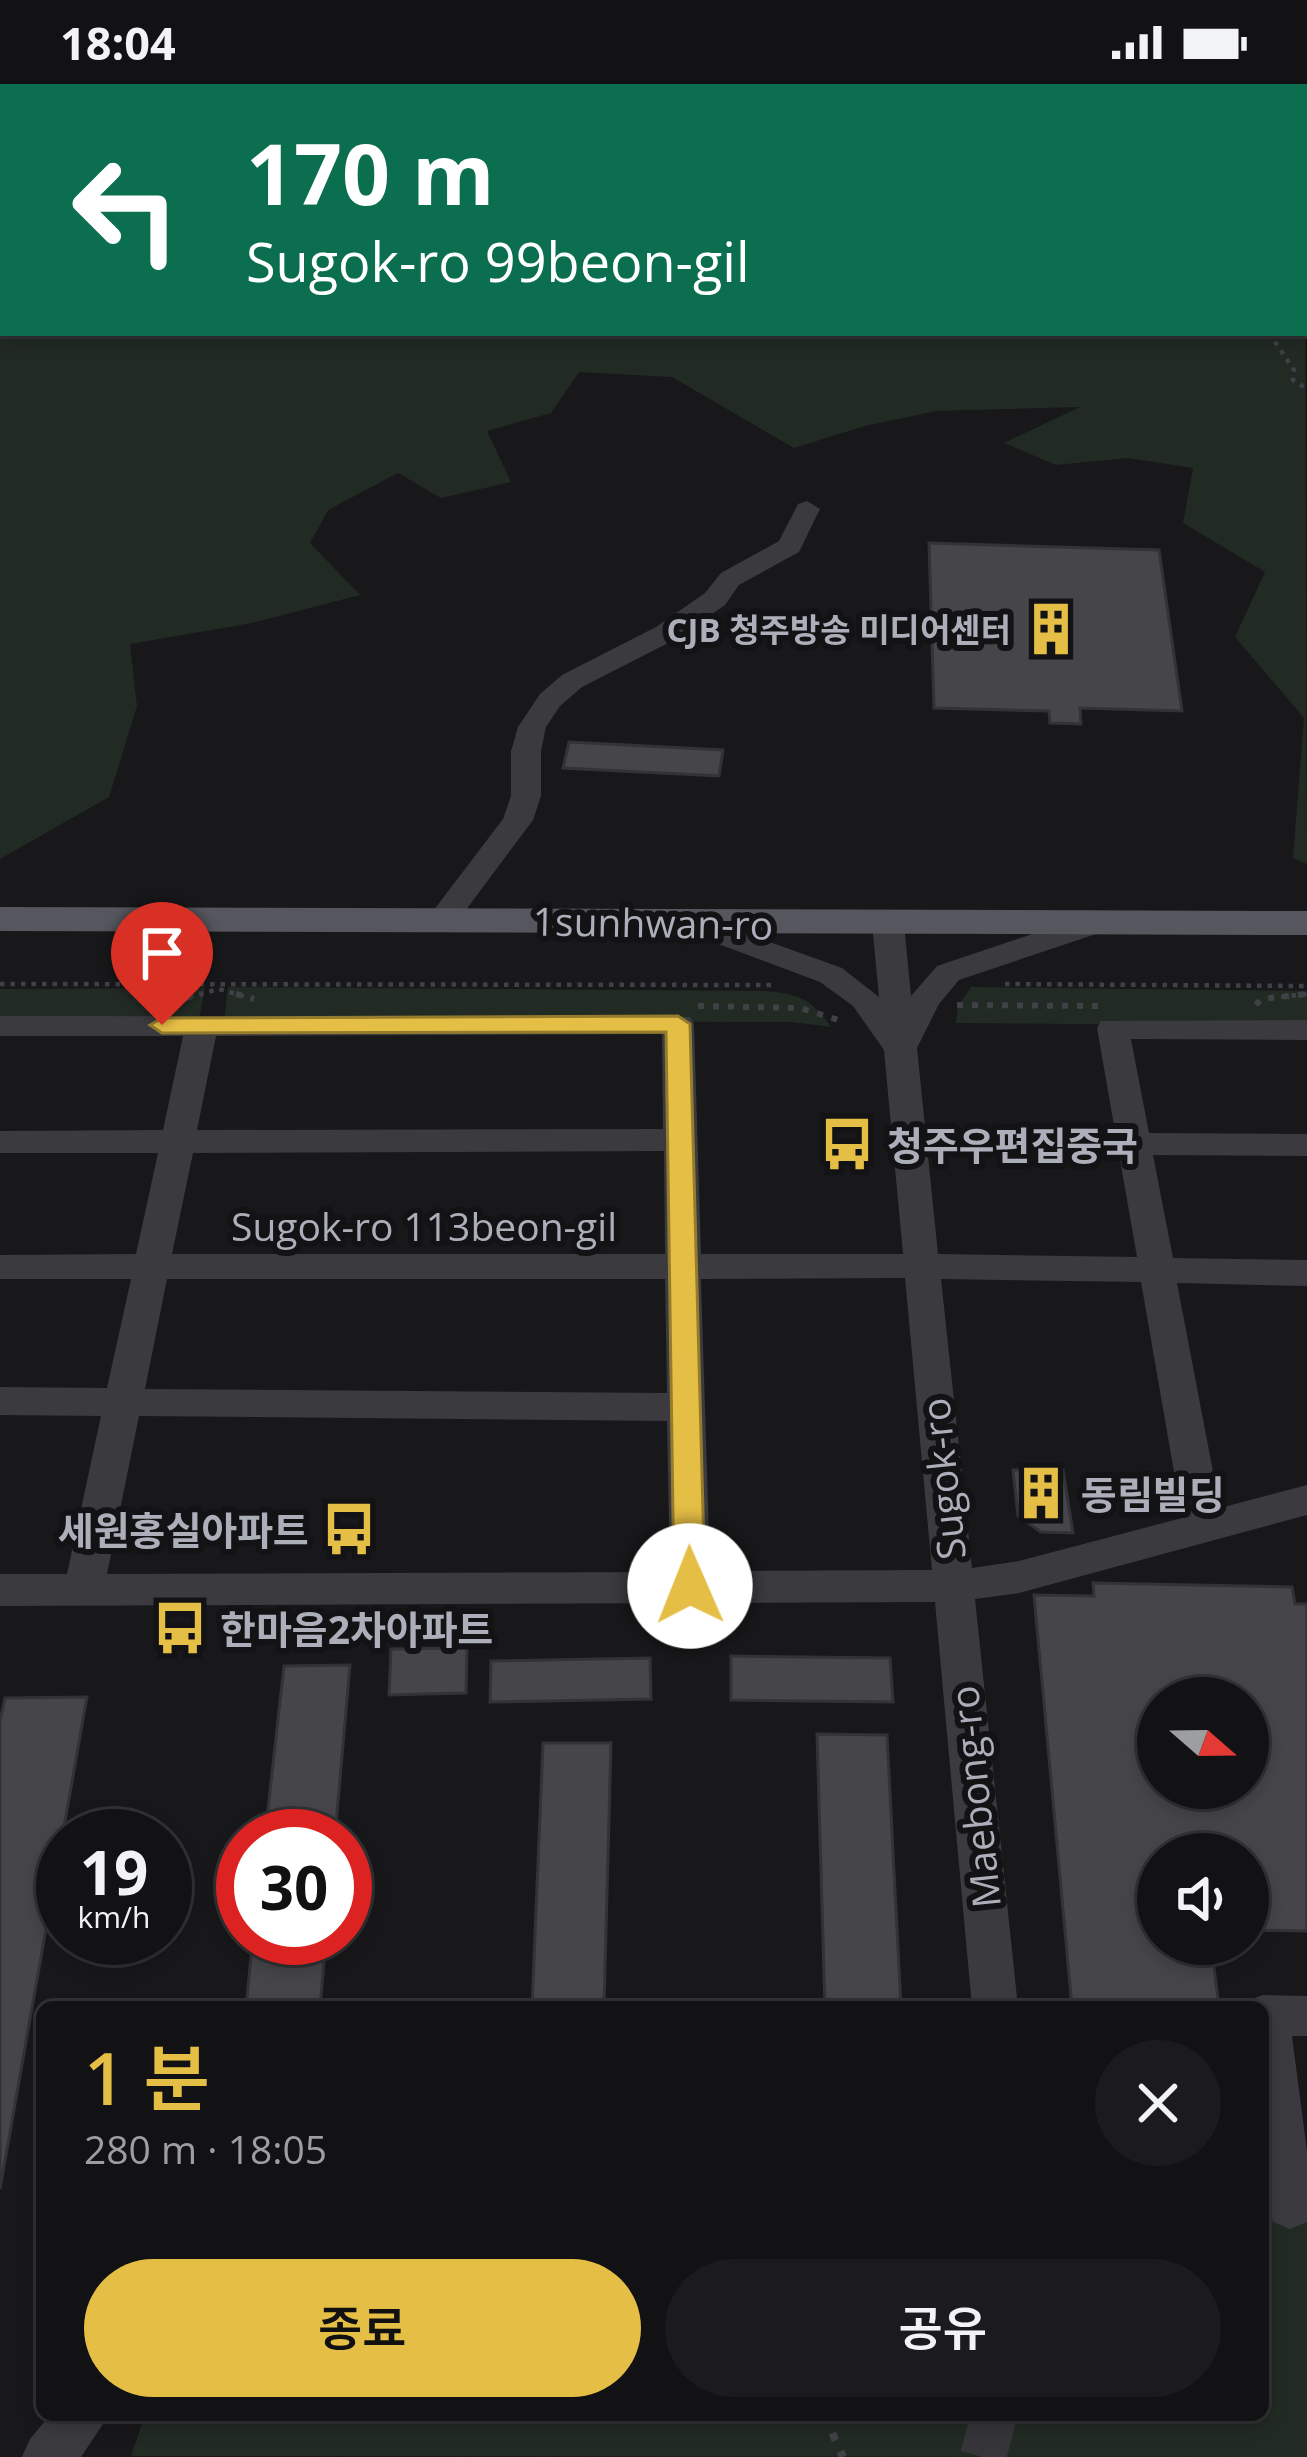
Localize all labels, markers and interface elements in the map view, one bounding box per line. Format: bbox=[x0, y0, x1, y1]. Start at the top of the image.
text: 18:04 bbox=[60, 12, 176, 73]
text: 170 m bbox=[246, 115, 494, 230]
icon: left bbox=[48, 132, 204, 288]
text: Sugok-ro 99beon-gil bbox=[246, 224, 750, 298]
building icon: CJB 청주방송 미디어센터 bbox=[1022, 600, 1080, 658]
place label: CJB 청주방송 미디어센터 bbox=[666, 607, 1011, 652]
street label: 1sunhwan-ro bbox=[532, 893, 774, 951]
pin bbox=[111, 902, 213, 1025]
icon: arrive bbox=[129, 920, 195, 986]
bus stop icon: 청주우편집중국 bbox=[818, 1115, 876, 1173]
place label: 청주우편집중국 bbox=[887, 1118, 1138, 1171]
street label: Sugok-ro 113beon-gil bbox=[231, 1199, 617, 1252]
street label: Sugok-ro bbox=[907, 1395, 977, 1563]
building icon: 동림빌딩 bbox=[1012, 1464, 1070, 1522]
place label: 동림빌딩 bbox=[1081, 1467, 1225, 1520]
bus stop icon: 세원홍실아파트 bbox=[320, 1500, 378, 1558]
place label: 세원홍실아파트 bbox=[58, 1503, 309, 1556]
position arrow bbox=[627, 1523, 753, 1649]
bus stop icon: 한마음2차아파트 bbox=[151, 1599, 209, 1657]
place label: 한마음2차아파트 bbox=[220, 1602, 493, 1655]
north arrow bbox=[1137, 1677, 1269, 1809]
map controls bbox=[1137, 1677, 1269, 1965]
street label: Maebong-ro bbox=[936, 1683, 1012, 1911]
speed limit sign: 30 bbox=[216, 1809, 372, 1965]
text: 19 bbox=[80, 1831, 148, 1913]
button: sound bbox=[1137, 1833, 1269, 1965]
text: km/h bbox=[78, 1896, 150, 1937]
text: 1 분 bbox=[84, 2028, 210, 2126]
button: close bbox=[1095, 2040, 1221, 2166]
text: 280 m · 18:05 bbox=[84, 2122, 327, 2175]
button: 종료 bbox=[84, 2259, 641, 2397]
button: 공유 bbox=[665, 2259, 1221, 2397]

